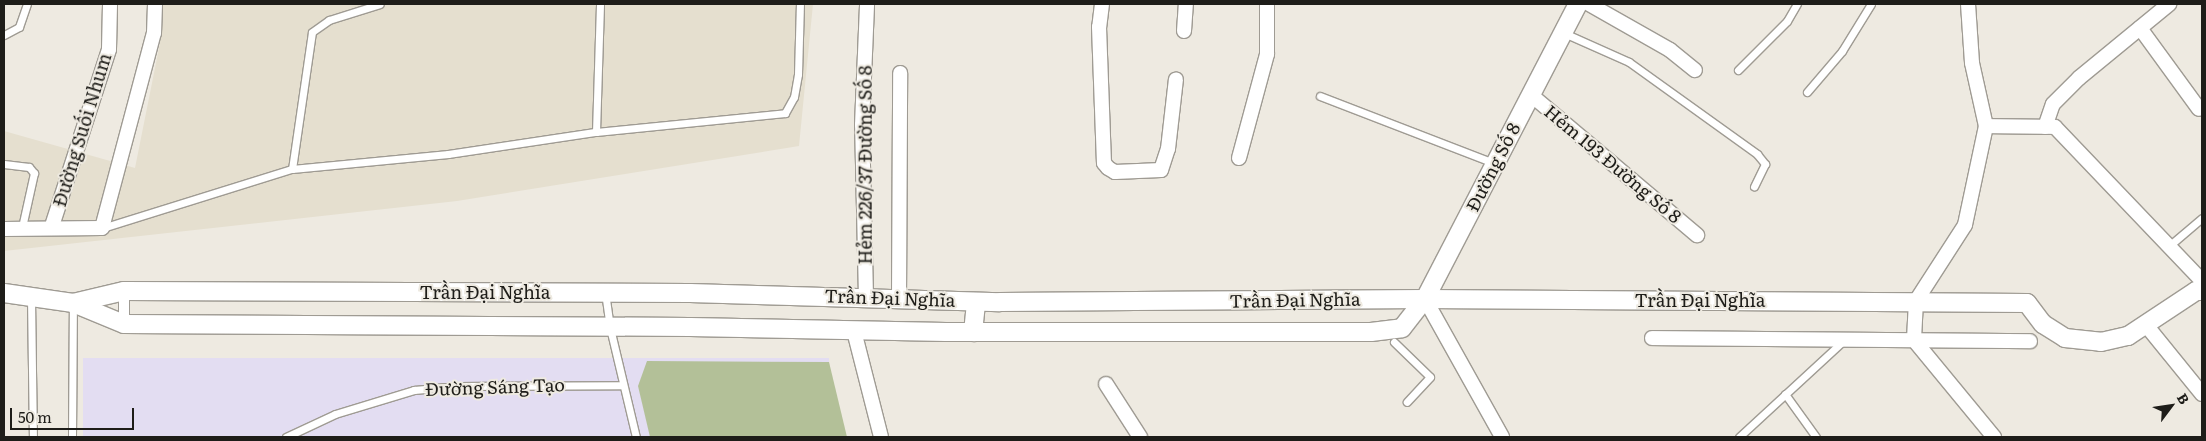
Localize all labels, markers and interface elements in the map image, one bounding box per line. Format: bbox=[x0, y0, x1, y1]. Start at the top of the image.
street label: Đường Suối Nhum bbox=[48, 51, 116, 209]
street label: Hẻm 226/37 Đường Số 8 bbox=[854, 65, 876, 265]
street label: Hẻm 193 Đường Số 8 bbox=[1540, 100, 1686, 228]
street label: Đường Số 8 bbox=[1461, 119, 1525, 215]
street label: Trần Đại Nghĩa bbox=[419, 281, 551, 303]
street label: Trần Đại Nghĩa bbox=[824, 285, 956, 311]
street label: Trần Đại Nghĩa bbox=[1229, 288, 1361, 312]
street label: Trần Đại Nghĩa bbox=[1634, 289, 1766, 311]
street label: Đường Sáng Tạo bbox=[425, 374, 565, 400]
north arrow bbox=[2146, 381, 2196, 431]
text: B bbox=[2173, 389, 2195, 408]
scale bar bbox=[12, 398, 136, 430]
text: 50 m bbox=[18, 405, 52, 428]

